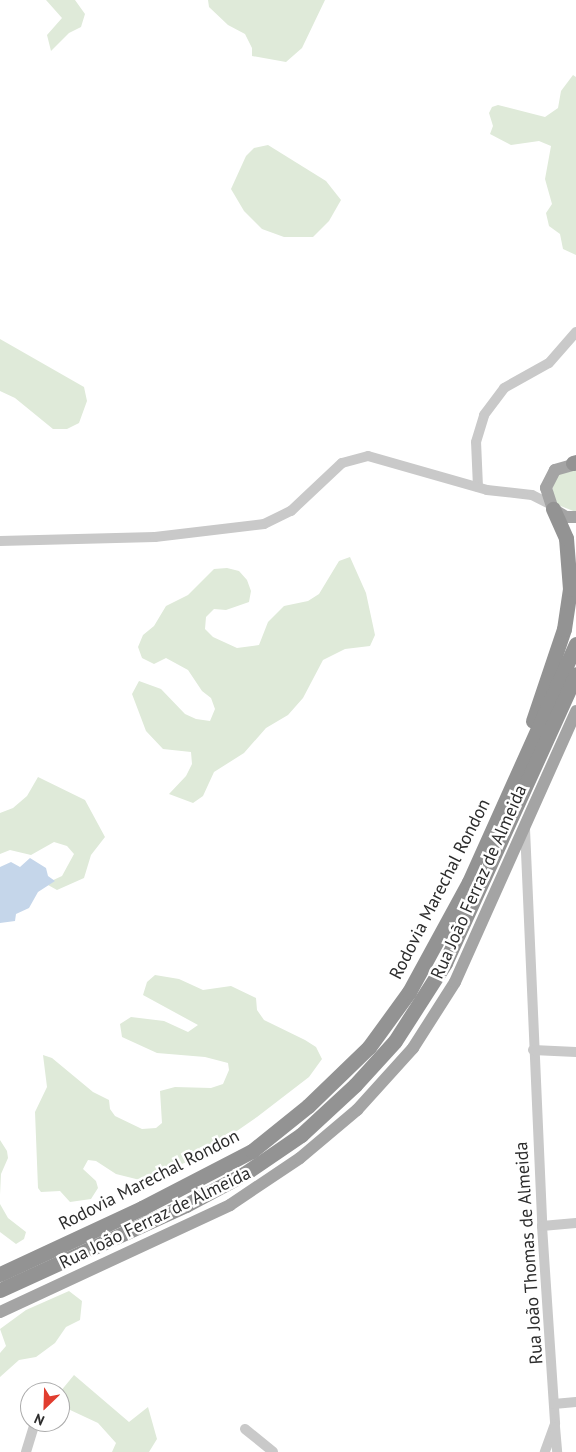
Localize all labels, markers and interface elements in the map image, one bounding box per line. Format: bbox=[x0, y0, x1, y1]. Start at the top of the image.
street label: Rua João Ferraz de Almeida bbox=[426, 781, 532, 983]
street label: Rodovia Marechal Rondon bbox=[385, 795, 495, 983]
street label: Rodovia Marechal Rondon bbox=[55, 1125, 243, 1235]
street label: Rua João Thomas de Almeida bbox=[510, 1140, 548, 1366]
street label: Rua João Ferraz de Almeida bbox=[55, 1162, 255, 1274]
north arrow bbox=[20, 1382, 70, 1432]
text: N bbox=[31, 1410, 47, 1430]

